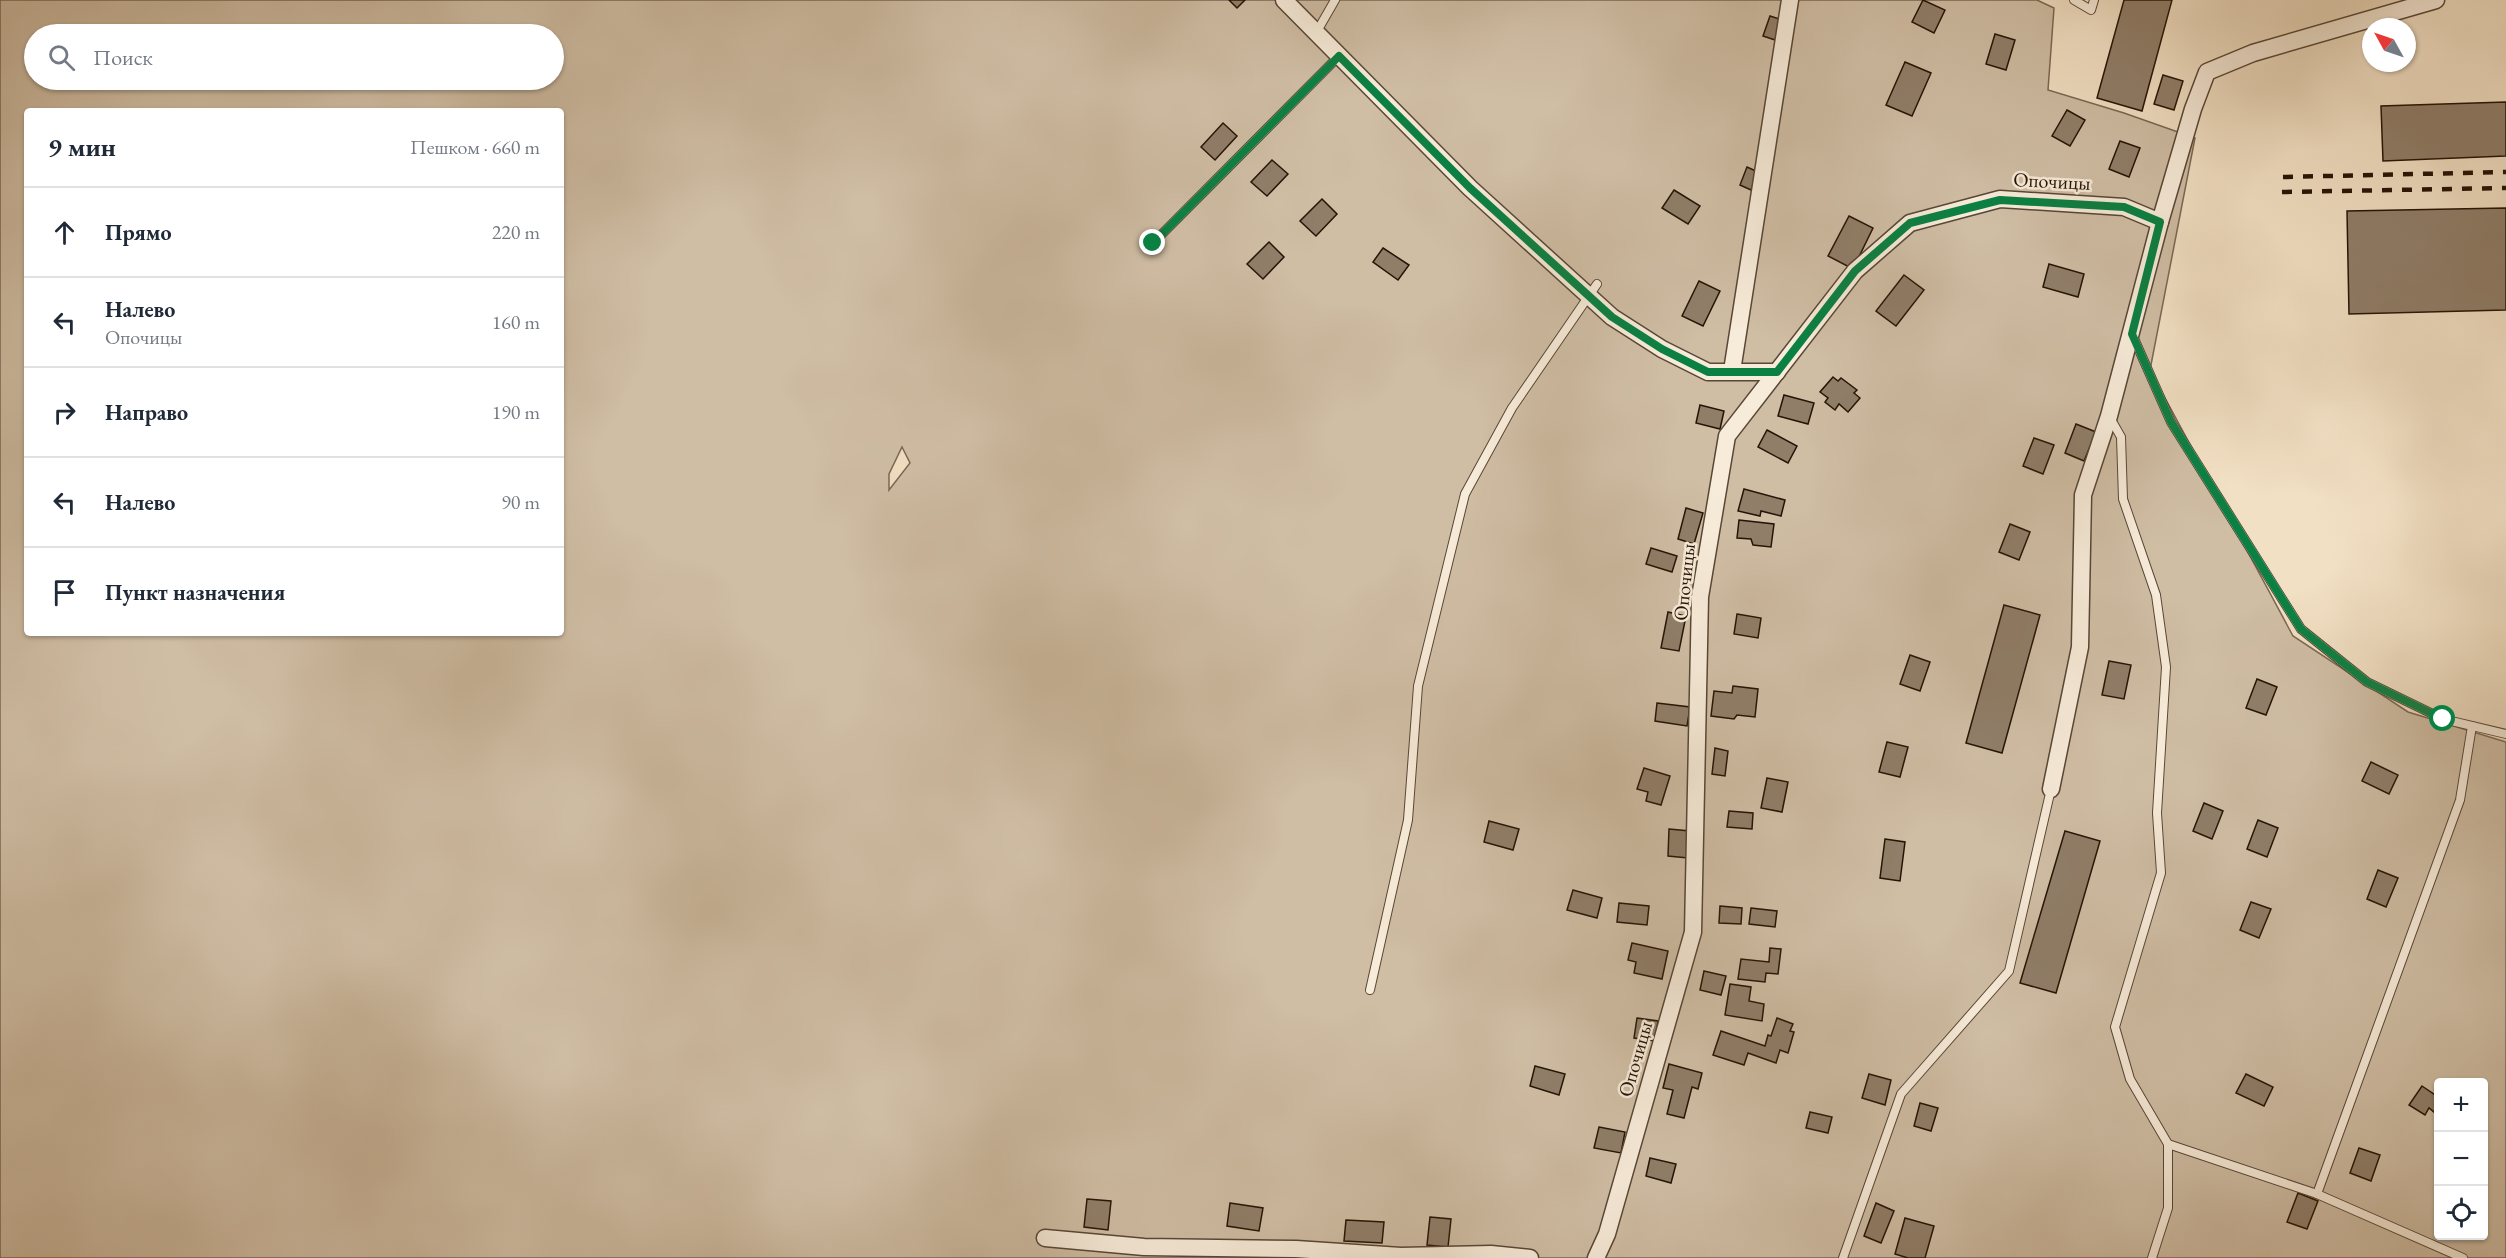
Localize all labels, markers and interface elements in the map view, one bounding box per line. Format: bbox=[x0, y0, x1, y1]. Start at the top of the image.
north arrow bbox=[2362, 18, 2416, 72]
search box bbox=[24, 24, 564, 90]
icon: search bbox=[45, 41, 78, 74]
text: Поиск bbox=[93, 43, 153, 72]
text: 9 мин bbox=[48, 130, 116, 164]
text: Пешком · 660 m bbox=[410, 134, 540, 160]
street label: Опочицы bbox=[2013, 166, 2091, 196]
icon: ahead bbox=[48, 216, 81, 249]
text: Прямо bbox=[105, 218, 172, 247]
text: 220 m bbox=[492, 219, 540, 245]
route end bbox=[1139, 229, 1165, 255]
text: Налево bbox=[105, 295, 175, 324]
icon: left bbox=[48, 306, 81, 339]
text: 160 m bbox=[492, 309, 540, 335]
text: Опочицы bbox=[105, 324, 182, 350]
icon: right bbox=[48, 396, 81, 429]
text: Направо bbox=[105, 398, 188, 427]
text: 190 m bbox=[492, 399, 540, 425]
icon: left bbox=[48, 486, 81, 519]
text: Налево bbox=[105, 488, 175, 517]
text: 90 m bbox=[501, 489, 540, 515]
street label: Опочицы bbox=[1667, 542, 1701, 622]
icon: arrive bbox=[48, 576, 81, 609]
text: Пункт назначения bbox=[105, 578, 285, 607]
route start bbox=[2429, 705, 2455, 731]
street label: Опочицы bbox=[1612, 1018, 1658, 1100]
map controls bbox=[2434, 1078, 2488, 1240]
button: + bbox=[2434, 1078, 2488, 1132]
button: − bbox=[2434, 1132, 2488, 1186]
button: locate bbox=[2434, 1186, 2488, 1240]

